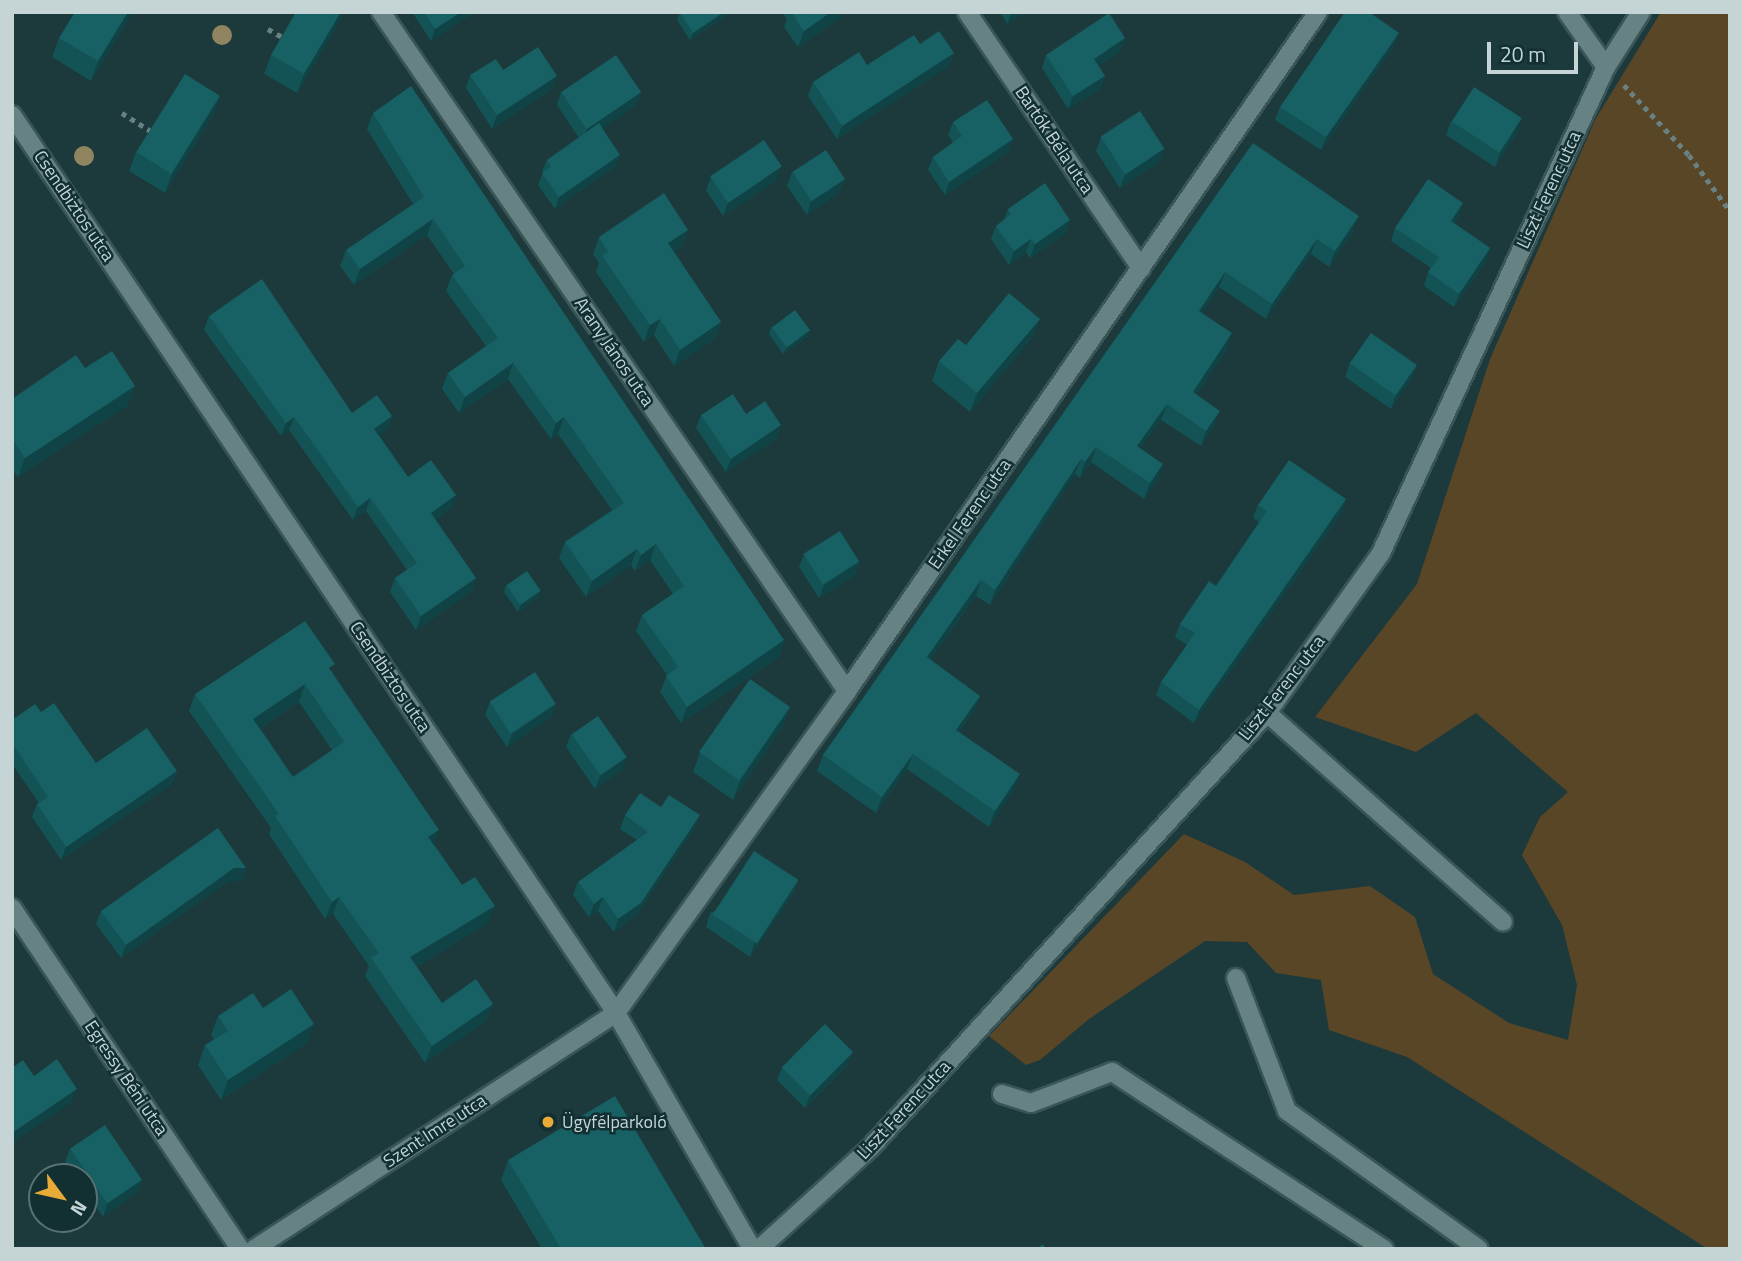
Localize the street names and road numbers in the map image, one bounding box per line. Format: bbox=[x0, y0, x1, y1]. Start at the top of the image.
street label: Bartók Béla utca bbox=[1010, 82, 1098, 198]
street label: Liszt Ferenc utca bbox=[1512, 128, 1586, 252]
street label: Csendbiztos utca bbox=[29, 147, 119, 265]
street label: Arany János utca bbox=[570, 293, 658, 411]
street label: Erkel Ferenc utca bbox=[924, 455, 1016, 573]
street label: Csendbiztos utca bbox=[345, 618, 435, 736]
street label: Liszt Ferenc utca bbox=[1234, 631, 1330, 745]
street label: Egressy Béni utca bbox=[80, 1016, 172, 1140]
street label: Liszt Ferenc utca bbox=[853, 1056, 955, 1164]
street label: Szent Imre utca bbox=[380, 1090, 490, 1172]

